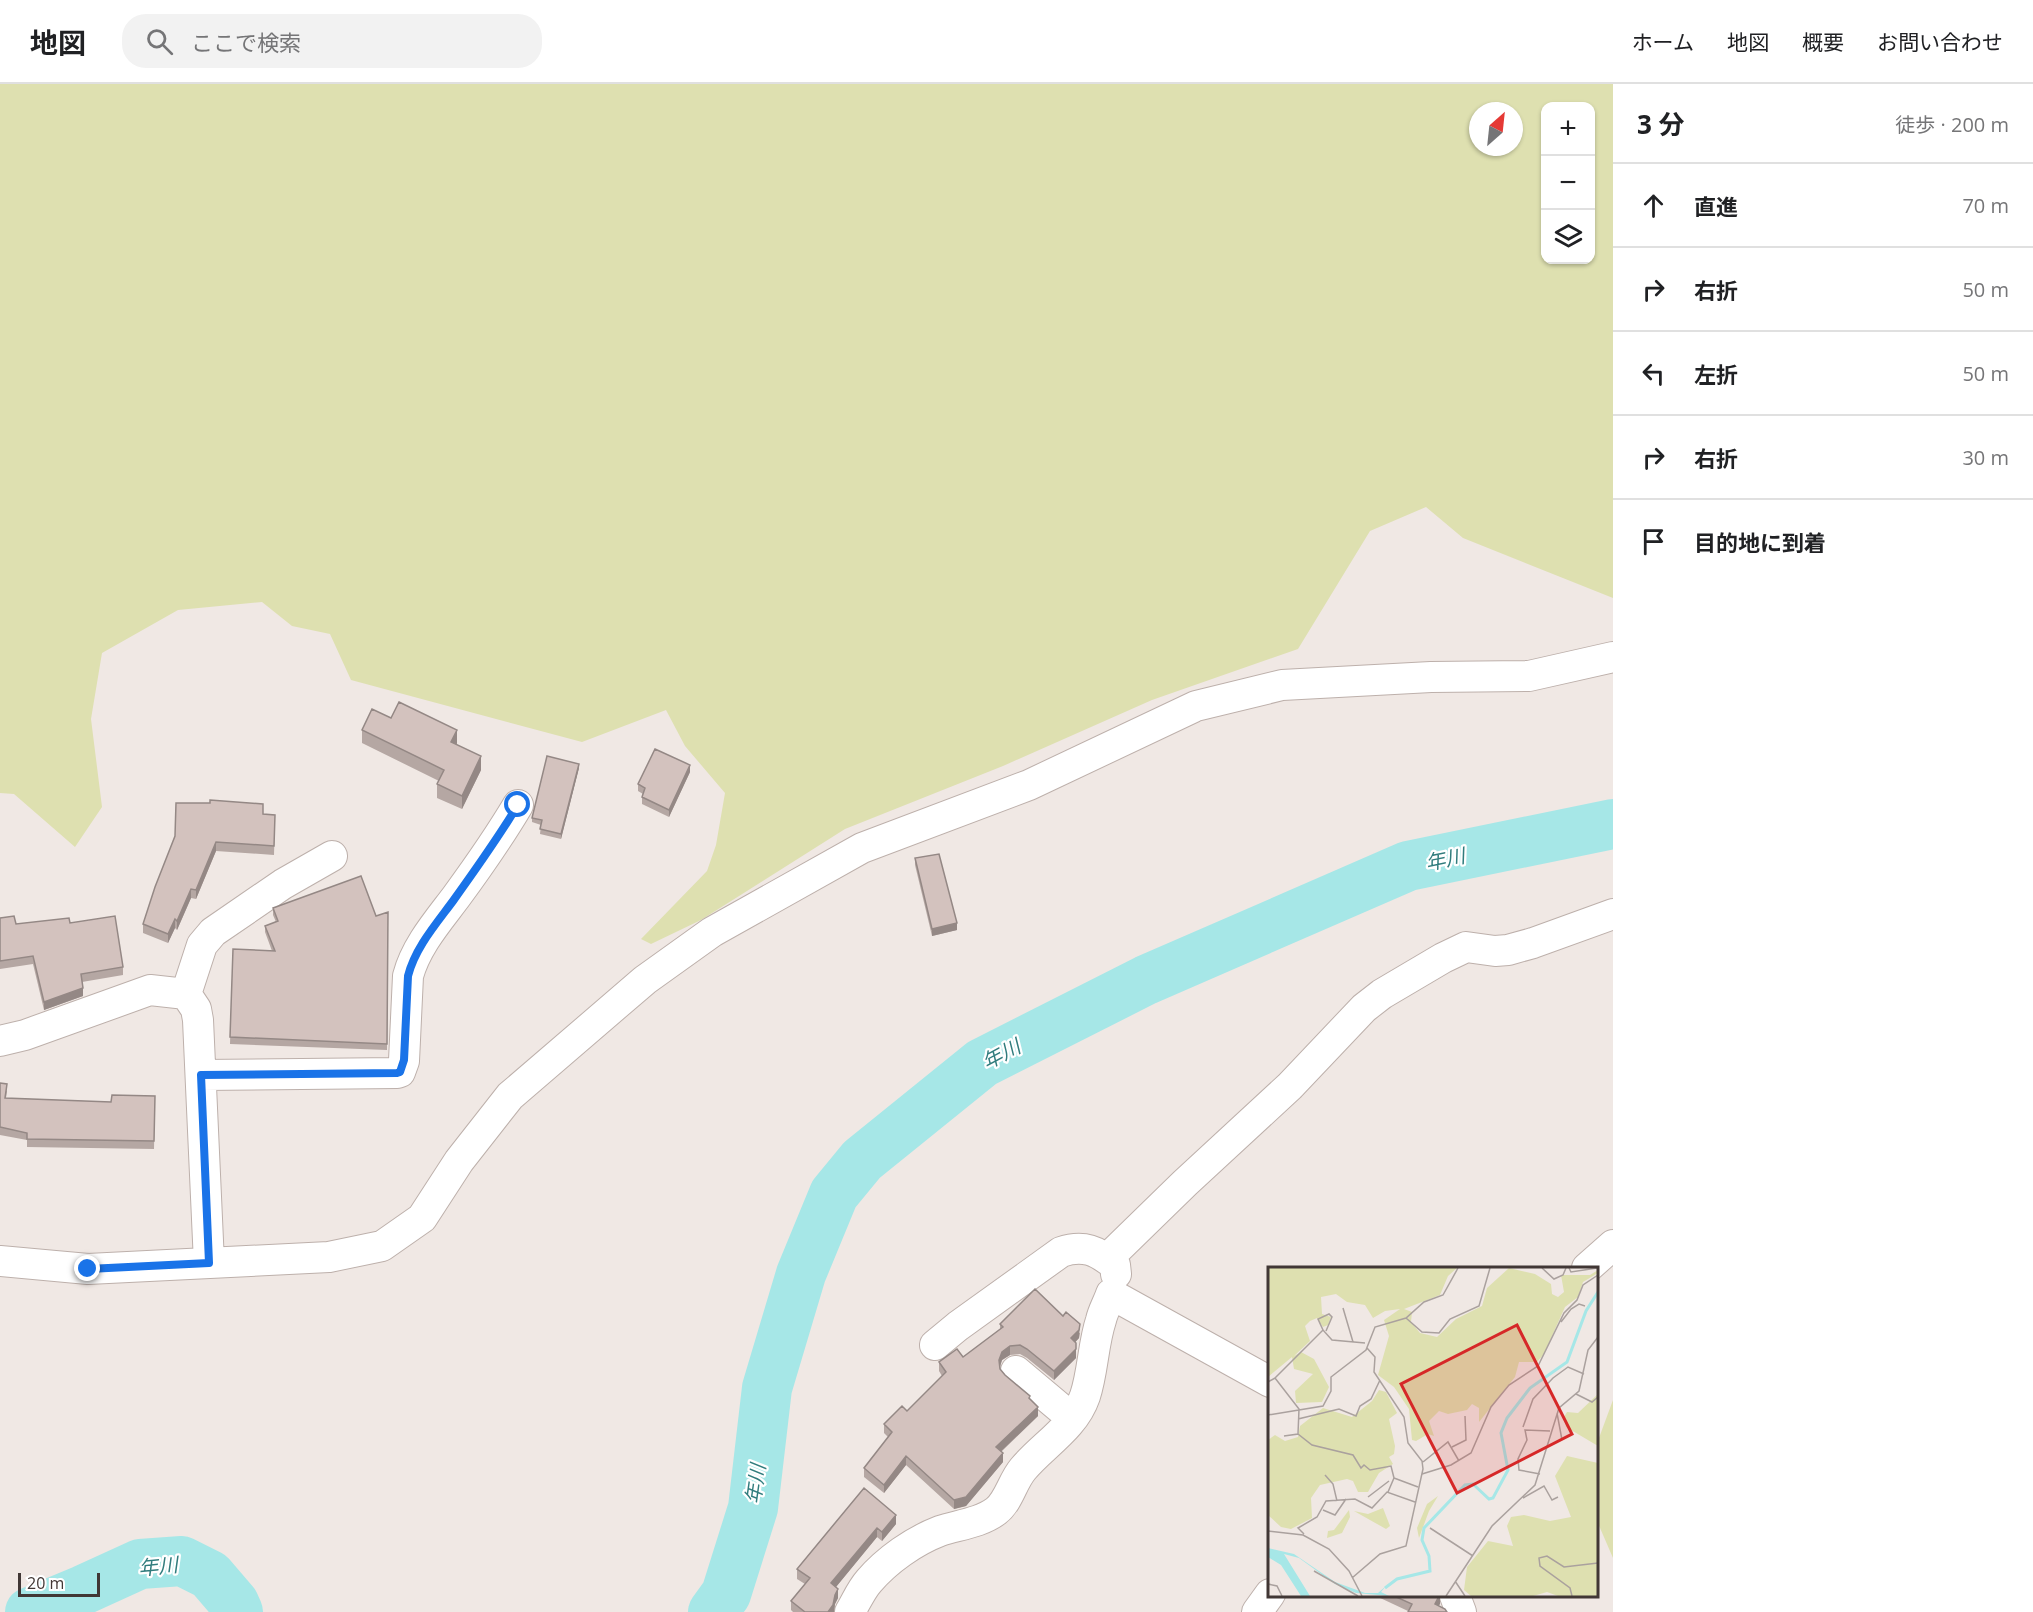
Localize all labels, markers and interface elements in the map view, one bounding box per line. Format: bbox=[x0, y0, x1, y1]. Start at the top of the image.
search box bbox=[122, 14, 542, 68]
text: 地図 bbox=[30, 23, 86, 61]
icon: search bbox=[143, 25, 176, 58]
text: ここで検索 bbox=[191, 27, 301, 57]
text: ホーム bbox=[1632, 28, 1694, 56]
text: 地図 bbox=[1727, 28, 1769, 56]
text: 概要 bbox=[1802, 28, 1844, 56]
text: お問い合わせ bbox=[1877, 28, 2003, 56]
north arrow bbox=[1469, 102, 1523, 156]
map controls bbox=[1541, 102, 1595, 264]
button: + bbox=[1541, 102, 1595, 156]
text: 3 分 bbox=[1637, 106, 1685, 142]
text: 徒歩 · 200 m bbox=[1895, 111, 2009, 138]
button: − bbox=[1541, 156, 1595, 210]
icon: ahead bbox=[1637, 189, 1670, 222]
text: 直進 bbox=[1694, 191, 1738, 221]
text: 70 m bbox=[1962, 192, 2009, 219]
button: layers bbox=[1541, 210, 1595, 264]
icon: right bbox=[1637, 273, 1670, 306]
text: 右折 bbox=[1694, 275, 1738, 305]
text: 50 m bbox=[1962, 276, 2009, 303]
icon: left bbox=[1637, 357, 1670, 390]
text: 左折 bbox=[1694, 359, 1738, 389]
text: 50 m bbox=[1962, 360, 2009, 387]
icon: right bbox=[1637, 441, 1670, 474]
text: 右折 bbox=[1694, 443, 1738, 473]
text: 30 m bbox=[1962, 444, 2009, 471]
icon: arrive bbox=[1637, 525, 1670, 558]
text: 目的地に到着 bbox=[1694, 527, 1826, 557]
route start bbox=[504, 791, 530, 817]
water label: 年川 bbox=[1423, 841, 1469, 876]
water label: 年川 bbox=[977, 1032, 1027, 1075]
route end bbox=[74, 1255, 100, 1281]
inset map bbox=[1268, 1267, 1598, 1597]
water label: 年川 bbox=[739, 1460, 771, 1506]
water label: 年川 bbox=[137, 1550, 181, 1582]
scale bar bbox=[18, 1570, 100, 1598]
text: 20 m bbox=[27, 1572, 64, 1594]

